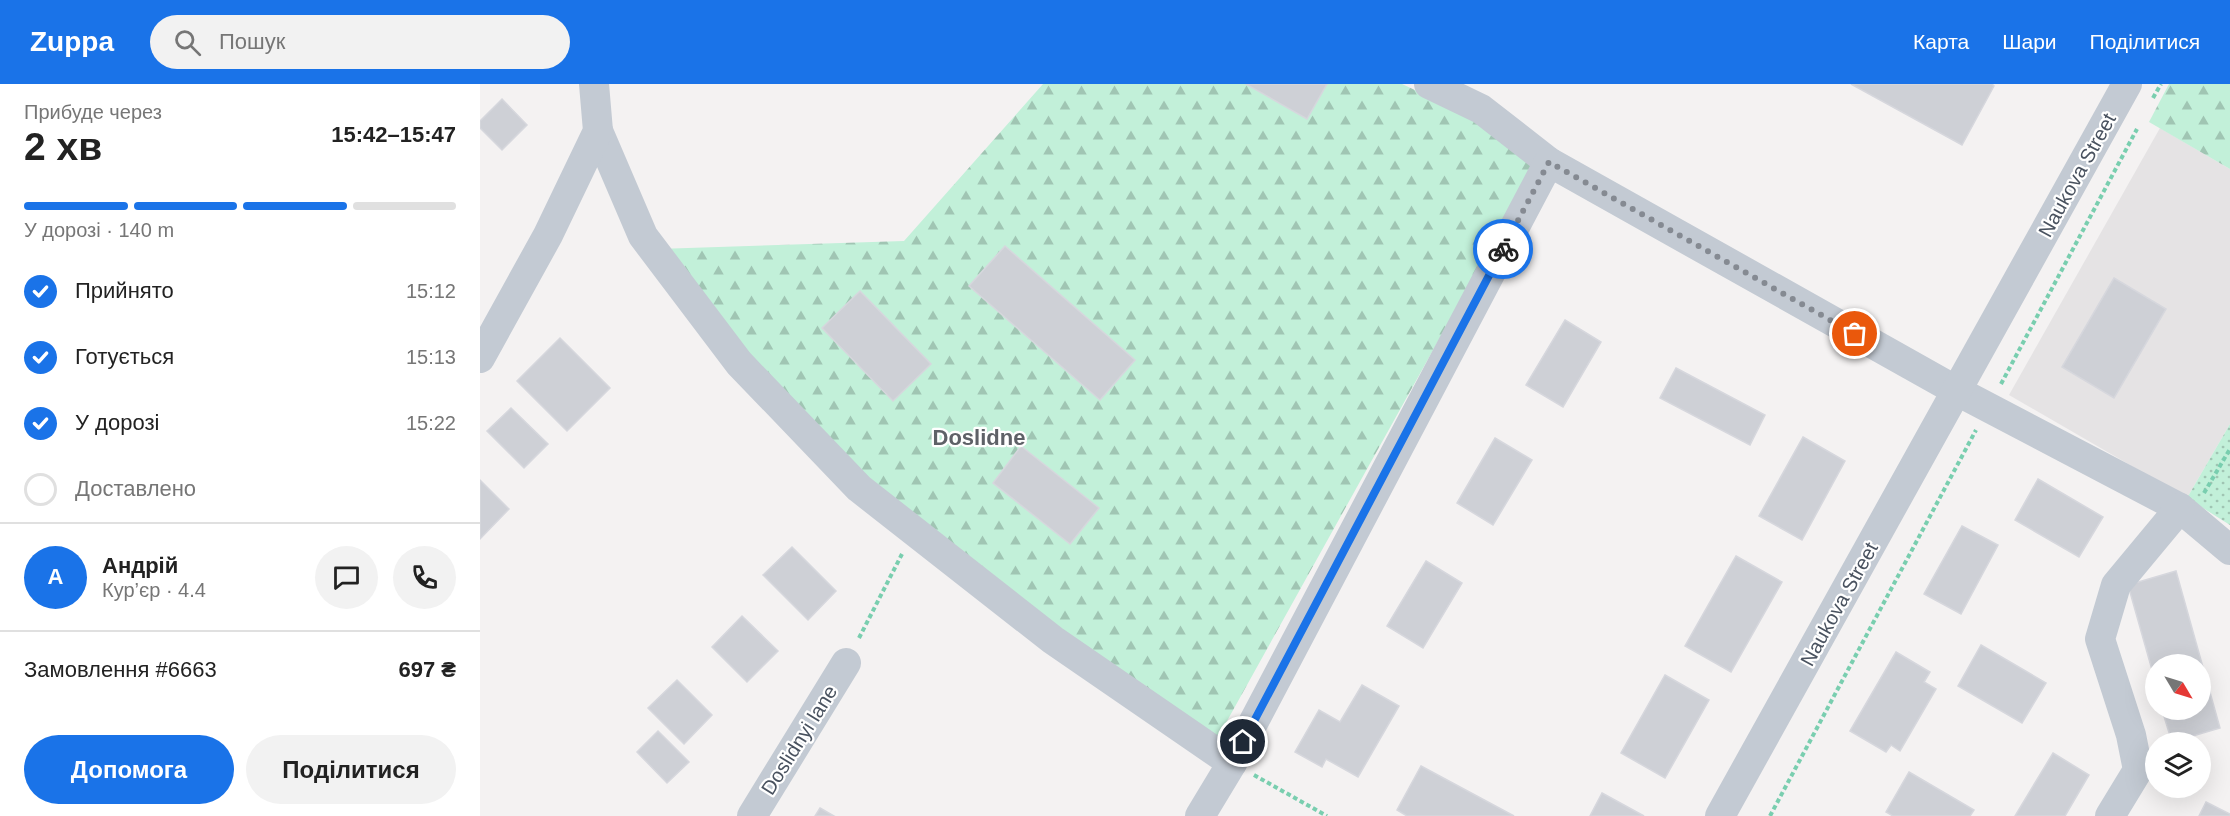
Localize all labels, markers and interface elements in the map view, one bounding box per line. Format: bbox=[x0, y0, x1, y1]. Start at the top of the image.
search box bbox=[150, 15, 570, 69]
text: Zuppa bbox=[30, 26, 114, 57]
icon: search bbox=[171, 26, 204, 59]
text: Пошук bbox=[219, 29, 285, 54]
text: Карта bbox=[1913, 30, 1969, 53]
text: Шари bbox=[2002, 30, 2057, 53]
text: Поділитися bbox=[2090, 30, 2200, 53]
text: Прибуде через bbox=[24, 101, 162, 123]
street label: Naukova Street bbox=[2034, 109, 2120, 241]
text: 15:42–15:47 bbox=[331, 122, 456, 147]
text: 2 хв bbox=[24, 125, 102, 168]
text: У дорозі · 140 m bbox=[24, 219, 174, 241]
courier bbox=[1473, 219, 1533, 279]
icon: bike bbox=[1487, 233, 1520, 266]
icon: check bbox=[24, 275, 57, 308]
text: Прийнято bbox=[75, 278, 174, 303]
text: 15:12 bbox=[406, 280, 456, 302]
pin bbox=[1829, 308, 1880, 359]
icon: bag bbox=[1838, 317, 1871, 350]
icon: check bbox=[24, 341, 57, 374]
text: Готується bbox=[75, 344, 174, 369]
text: 15:13 bbox=[406, 346, 456, 368]
icon: check bbox=[24, 407, 57, 440]
text: У дорозі bbox=[75, 410, 159, 435]
text: 15:22 bbox=[406, 412, 456, 434]
district label: Doslidne bbox=[933, 425, 1025, 450]
text: Доставлено bbox=[75, 476, 196, 501]
street label: Naukova Street bbox=[1796, 538, 1882, 670]
button: chat bbox=[315, 546, 378, 609]
button: phone bbox=[393, 546, 456, 609]
text: Андрій bbox=[102, 553, 178, 578]
text: А bbox=[48, 564, 63, 589]
text: Кур’єр · 4.4 bbox=[102, 579, 206, 601]
north arrow bbox=[2145, 654, 2211, 720]
map controls bbox=[2145, 654, 2211, 798]
text: Замовлення #6663 bbox=[24, 657, 217, 682]
text: 697 ₴ bbox=[399, 657, 456, 682]
street label: Doslidnyi lane bbox=[757, 681, 841, 799]
pin bbox=[1217, 716, 1268, 767]
icon: home bbox=[1226, 725, 1259, 758]
button: layers bbox=[2145, 732, 2211, 798]
button: Допомога bbox=[24, 735, 234, 804]
button: Поділитися bbox=[246, 735, 456, 804]

